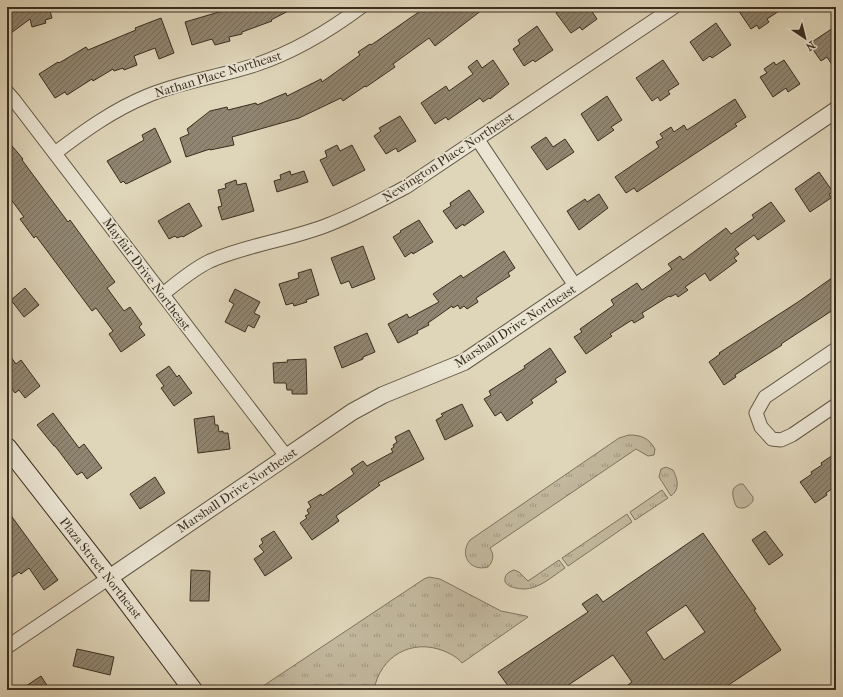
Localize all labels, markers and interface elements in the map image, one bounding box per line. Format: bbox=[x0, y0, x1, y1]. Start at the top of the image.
north arrow bbox=[785, 18, 825, 58]
text: N bbox=[803, 38, 818, 54]
street label: Nathan Place Northeast bbox=[153, 47, 284, 100]
street label: Newington Place Northeast bbox=[380, 109, 517, 205]
street label: Mayfair Drive Northeast bbox=[100, 215, 194, 334]
street label: Marshall Drive Northeast bbox=[452, 281, 579, 371]
street label: Marshall Drive Northeast bbox=[174, 444, 300, 536]
street label: Plaza Street Northeast bbox=[57, 514, 145, 622]

